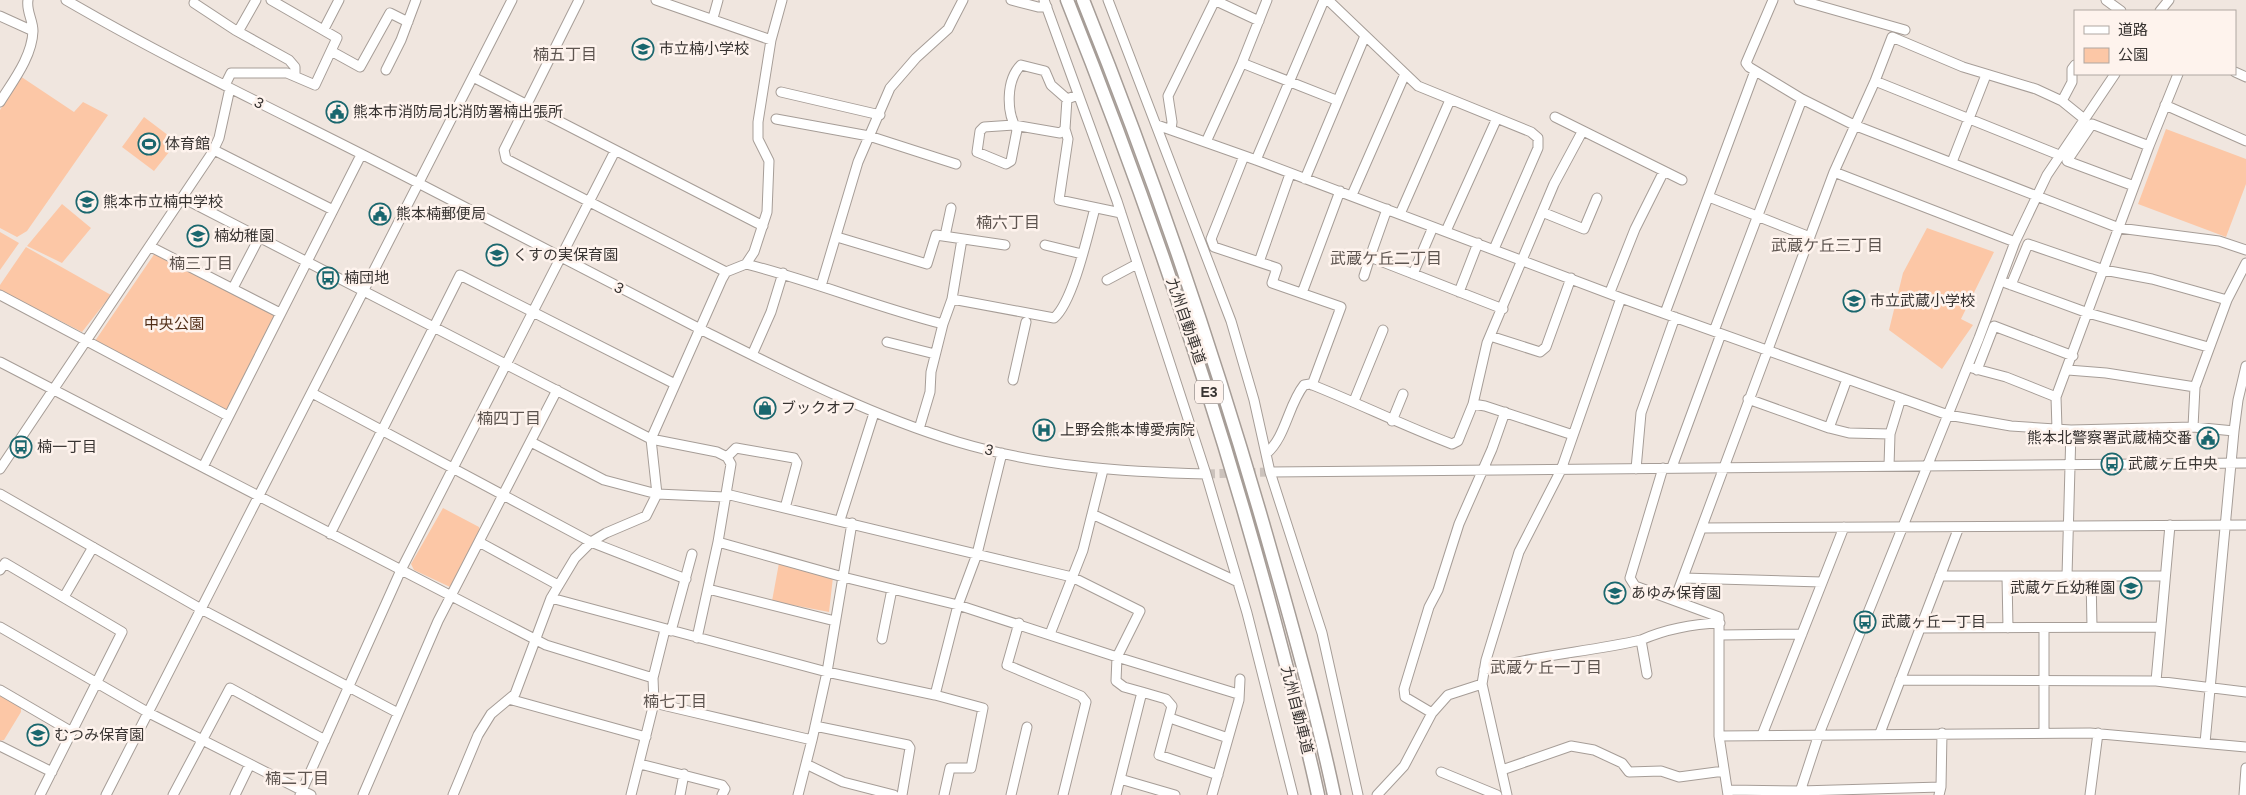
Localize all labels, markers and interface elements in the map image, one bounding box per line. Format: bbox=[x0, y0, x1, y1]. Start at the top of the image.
legend bbox=[2074, 10, 2236, 75]
text: 道路 bbox=[2118, 21, 2148, 38]
school or university icon: 市立楠小学校 bbox=[631, 37, 655, 61]
place label: 市立楠小学校 bbox=[659, 40, 749, 57]
district label: 楠五丁目 bbox=[533, 46, 597, 63]
text: 公園 bbox=[2118, 46, 2148, 63]
street label: 3 bbox=[252, 93, 267, 112]
public building icon: 熊本市消防局北消防署楠出張所 bbox=[325, 100, 349, 124]
place label: 熊本市消防局北消防署楠出張所 bbox=[353, 103, 563, 120]
sports icon: 体育館 bbox=[137, 132, 161, 156]
place label: 体育館 bbox=[165, 135, 210, 152]
school or university icon: 熊本市立楠中学校 bbox=[75, 190, 99, 214]
place label: 熊本市立楠中学校 bbox=[103, 193, 223, 210]
public building icon: 熊本楠郵便局 bbox=[368, 202, 392, 226]
place label: 熊本楠郵便局 bbox=[396, 205, 486, 222]
district label: 楠六丁目 bbox=[976, 214, 1040, 231]
school or university icon: 楠幼稚園 bbox=[186, 224, 210, 248]
place label: 楠幼稚園 bbox=[214, 227, 274, 244]
district label: 武蔵ケ丘三丁目 bbox=[1771, 237, 1883, 254]
school or university icon: くすの実保育園 bbox=[485, 243, 509, 267]
place label: くすの実保育園 bbox=[513, 246, 618, 263]
district label: 武蔵ケ丘二丁目 bbox=[1330, 250, 1442, 267]
district label: 楠三丁目 bbox=[169, 255, 233, 272]
bus stop icon: 楠団地 bbox=[316, 266, 340, 290]
place label: 楠団地 bbox=[344, 269, 389, 286]
street label: 九州自動車道 bbox=[1164, 276, 1209, 366]
street label: 3 bbox=[612, 278, 627, 297]
school or university icon: 市立武蔵小学校 bbox=[1842, 289, 1866, 313]
place label: 市立武蔵小学校 bbox=[1870, 292, 1975, 309]
park label: 中央公園 bbox=[144, 315, 204, 332]
road number: E3 bbox=[1195, 381, 1223, 404]
shop icon: ブックオフ bbox=[753, 396, 777, 420]
place label: ブックオフ bbox=[781, 399, 856, 416]
district label: 楠四丁目 bbox=[477, 410, 541, 427]
hospital icon: 上野会熊本博愛病院 bbox=[1032, 418, 1056, 442]
place label: 上野会熊本博愛病院 bbox=[1060, 421, 1195, 438]
public building icon: 熊本北警察署武蔵楠交番 bbox=[2196, 426, 2220, 450]
place label: 熊本北警察署武蔵楠交番 bbox=[2027, 429, 2192, 446]
bus stop icon: 楠一丁目 bbox=[9, 435, 33, 459]
place label: 楠一丁目 bbox=[37, 438, 97, 455]
street label: 3 bbox=[983, 440, 995, 459]
bus stop icon: 武蔵ヶ丘中央 bbox=[2100, 452, 2124, 476]
place label: 武蔵ヶ丘中央 bbox=[2128, 455, 2218, 472]
school or university icon: 武蔵ケ丘幼稚園 bbox=[2119, 576, 2143, 600]
place label: 武蔵ケ丘幼稚園 bbox=[2010, 579, 2115, 596]
school or university icon: あゆみ保育園 bbox=[1603, 581, 1627, 605]
place label: あゆみ保育園 bbox=[1631, 584, 1721, 601]
bus stop icon: 武蔵ヶ丘一丁目 bbox=[1853, 610, 1877, 634]
place label: 武蔵ヶ丘一丁目 bbox=[1881, 613, 1986, 630]
district label: 武蔵ケ丘一丁目 bbox=[1490, 659, 1602, 676]
street label: 九州自動車道 bbox=[1278, 664, 1317, 756]
district label: 楠七丁目 bbox=[643, 693, 707, 710]
school or university icon: むつみ保育園 bbox=[26, 723, 50, 747]
place label: むつみ保育園 bbox=[54, 726, 144, 743]
district label: 楠二丁目 bbox=[265, 770, 329, 787]

